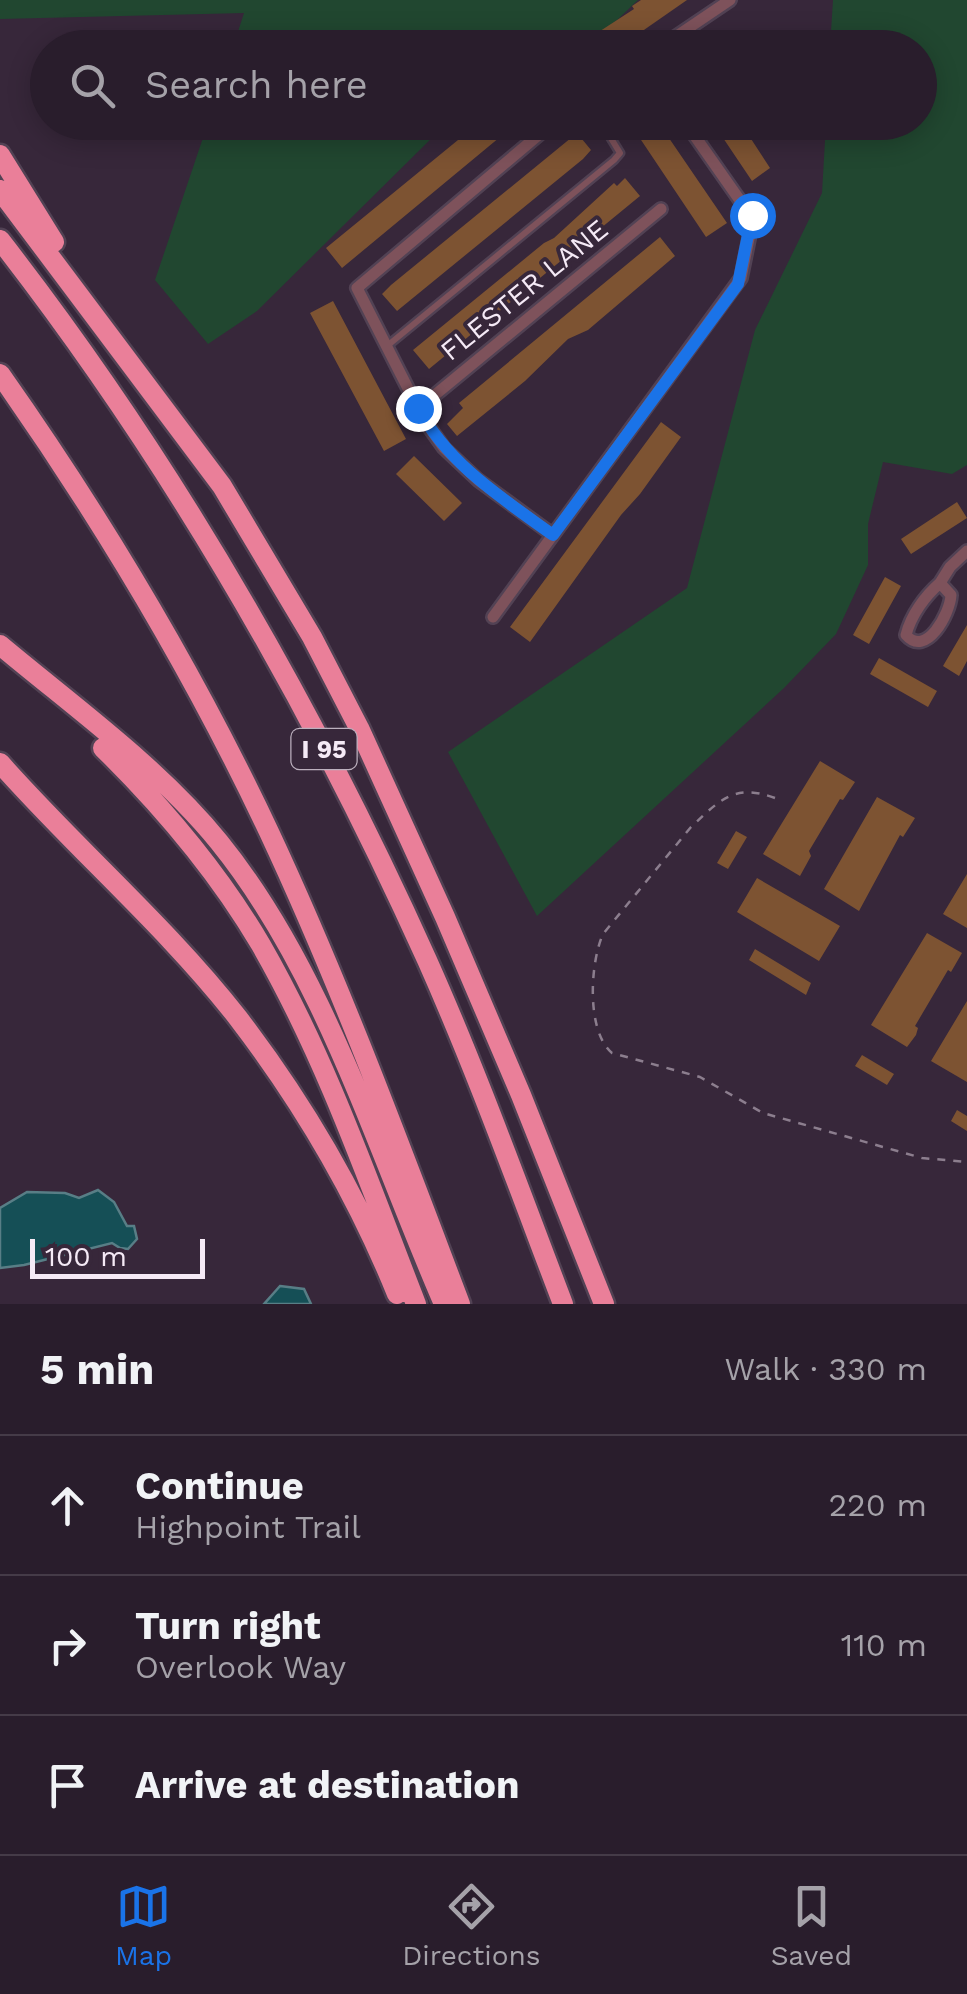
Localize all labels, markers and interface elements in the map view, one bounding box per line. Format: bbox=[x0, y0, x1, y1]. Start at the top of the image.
search box bbox=[30, 30, 937, 140]
icon: search bbox=[65, 58, 120, 113]
text: Search here bbox=[145, 63, 368, 107]
route start bbox=[730, 193, 776, 239]
street label: FLESTER LANE bbox=[434, 213, 614, 367]
route end bbox=[396, 386, 442, 432]
road number: I 95 bbox=[292, 729, 356, 769]
scale bar bbox=[30, 1234, 205, 1278]
text: 100 m bbox=[45, 1240, 127, 1273]
text: 5 min bbox=[40, 1345, 154, 1394]
text: Walk · 330 m bbox=[725, 1350, 927, 1388]
text: Continue bbox=[135, 1464, 304, 1508]
icon: ahead bbox=[40, 1478, 95, 1533]
text: 220 m bbox=[828, 1486, 927, 1524]
text: Highpoint Trail bbox=[135, 1508, 361, 1546]
text: Turn right bbox=[135, 1604, 321, 1648]
icon: right bbox=[40, 1618, 95, 1673]
text: 110 m bbox=[841, 1626, 927, 1664]
text: Overlook Way bbox=[135, 1648, 346, 1686]
icon: arrive bbox=[40, 1758, 95, 1813]
text: Arrive at destination bbox=[135, 1763, 520, 1807]
tab: Map bbox=[115, 1879, 172, 1972]
tab: Directions bbox=[402, 1879, 541, 1972]
tab: Saved bbox=[771, 1879, 852, 1972]

